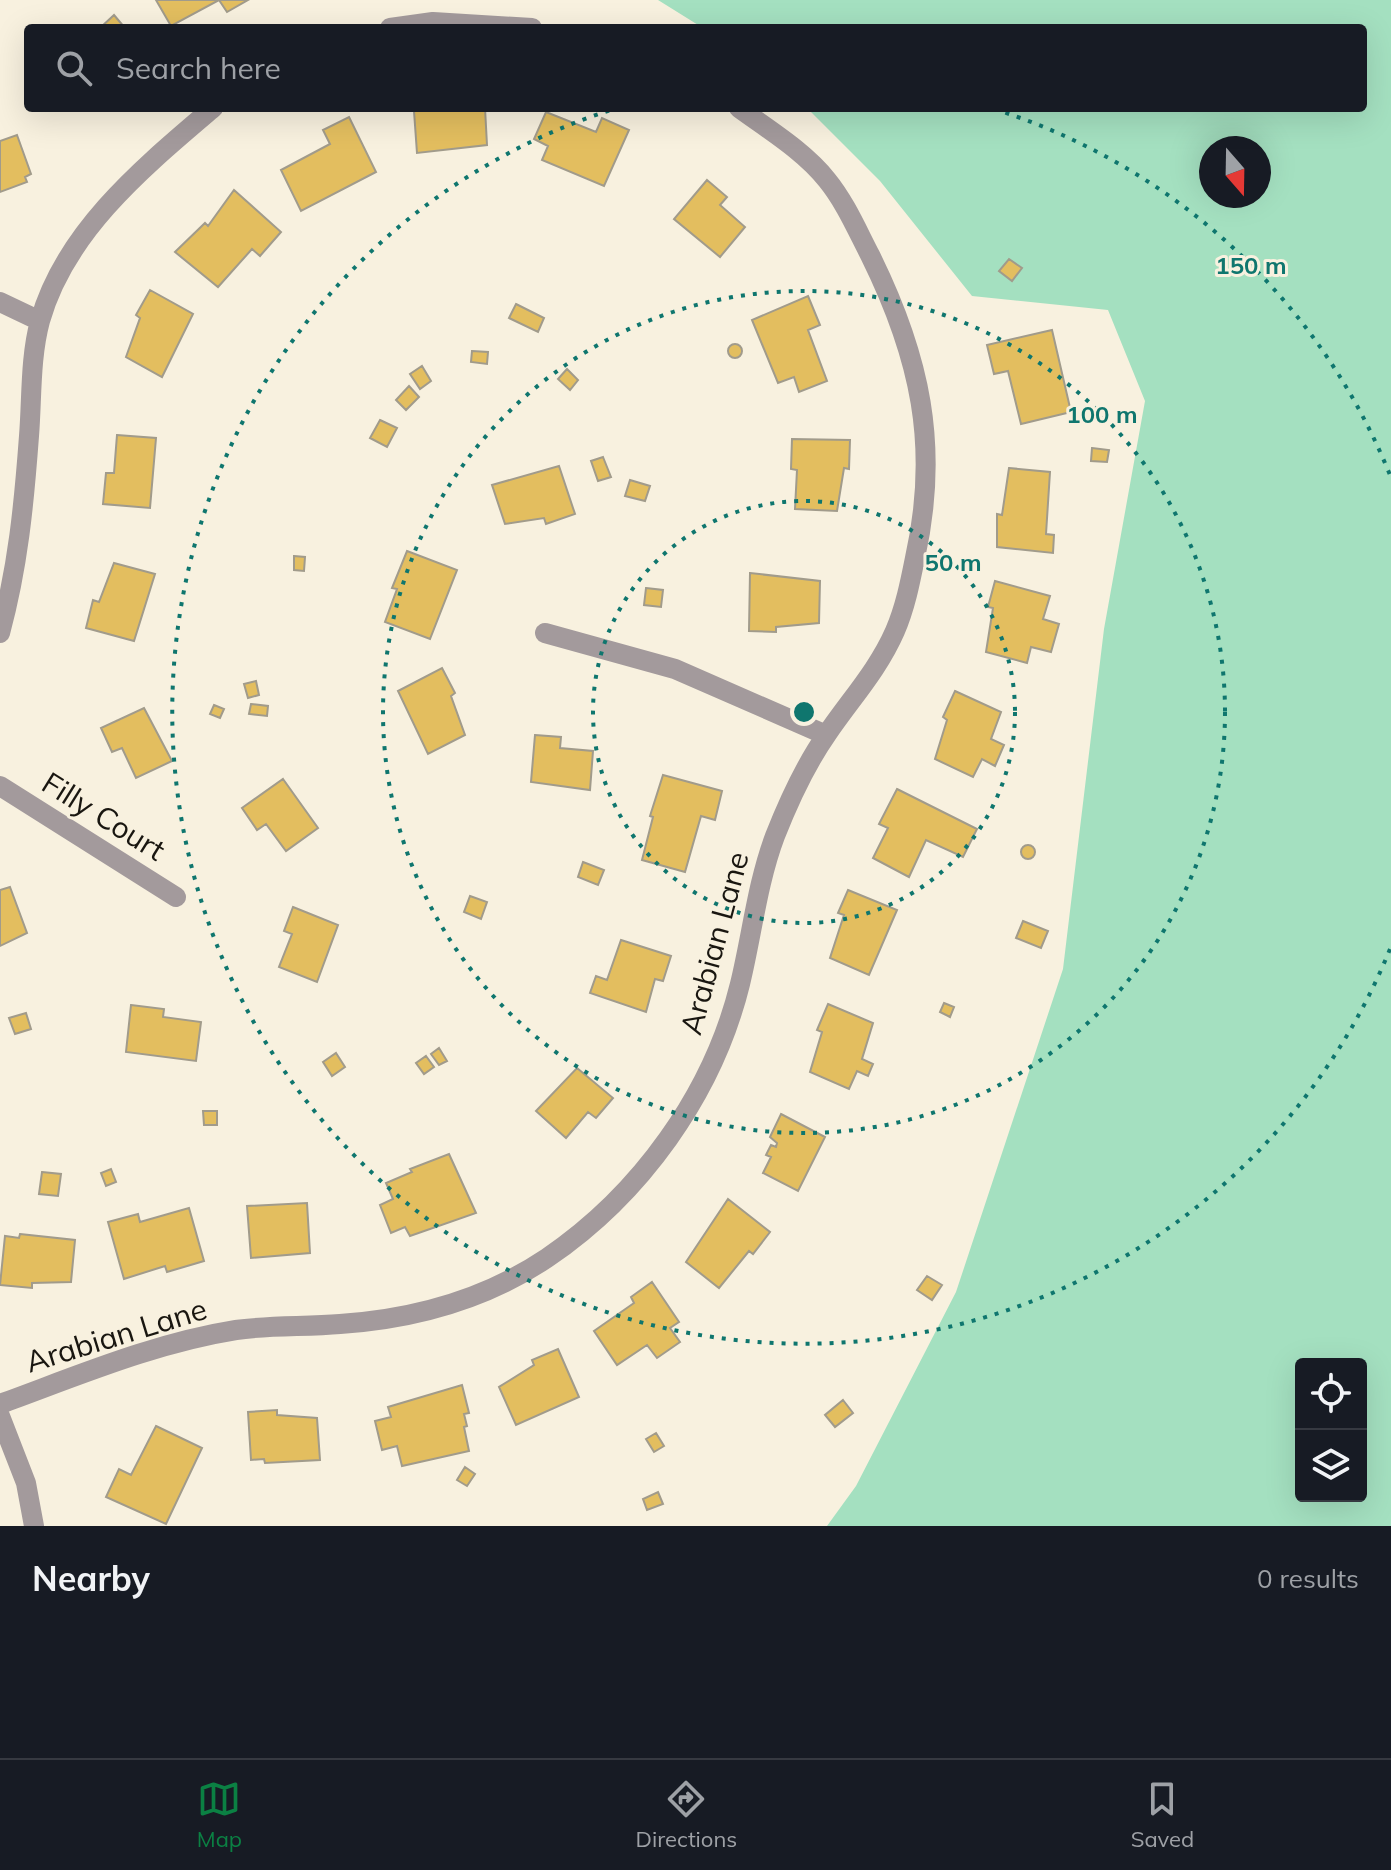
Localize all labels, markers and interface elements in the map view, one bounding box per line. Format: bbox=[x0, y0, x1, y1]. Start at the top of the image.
search box bbox=[24, 24, 1367, 112]
icon: search bbox=[52, 46, 96, 90]
text: Search here bbox=[116, 49, 281, 87]
north arrow bbox=[1199, 136, 1271, 208]
text: 150 m bbox=[1215, 250, 1287, 280]
text: 100 m bbox=[1066, 399, 1138, 429]
text: 50 m bbox=[925, 547, 981, 577]
centre of rings bbox=[790, 698, 818, 726]
street label: Filly Court bbox=[35, 763, 173, 869]
street label: Arabian Lane bbox=[671, 847, 757, 1039]
street label: Arabian Lane bbox=[21, 1289, 211, 1381]
map controls bbox=[1295, 1358, 1367, 1502]
button: locate bbox=[1295, 1358, 1367, 1430]
button: layers bbox=[1295, 1430, 1367, 1502]
text: Nearby bbox=[32, 1557, 150, 1600]
text: 0 results bbox=[1257, 1562, 1359, 1595]
tab: Map bbox=[197, 1777, 242, 1853]
tab: Directions bbox=[636, 1777, 737, 1853]
tab: Saved bbox=[1131, 1777, 1194, 1853]

